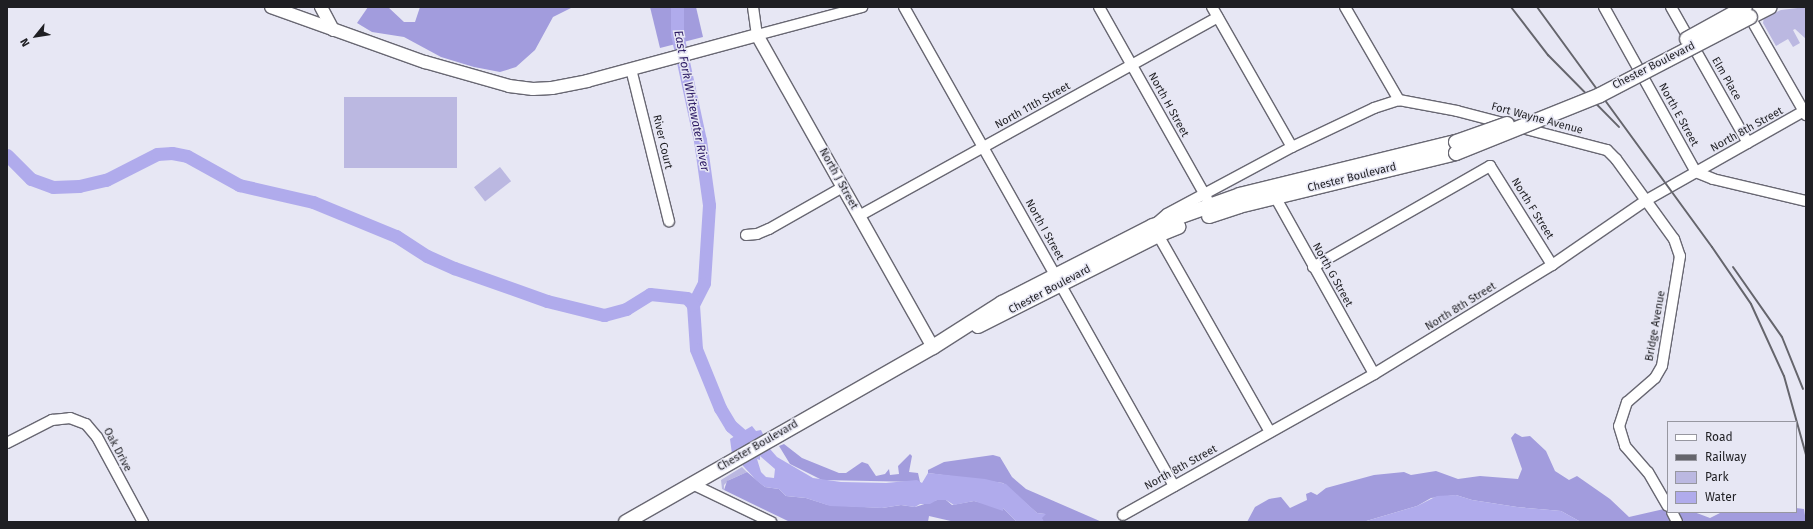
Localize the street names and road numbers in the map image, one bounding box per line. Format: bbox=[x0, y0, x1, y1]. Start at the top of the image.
street label: Chester Boulevard bbox=[1610, 39, 1698, 93]
street label: Elm Place bbox=[1708, 55, 1744, 103]
street label: North H Street bbox=[1145, 70, 1191, 140]
street label: North 11th Street bbox=[993, 80, 1073, 132]
street label: North E Street bbox=[1655, 81, 1701, 149]
street label: Fort Wayne Avenue bbox=[1490, 100, 1584, 138]
street label: North 8th Street bbox=[1708, 105, 1786, 155]
street label: River Court bbox=[649, 114, 675, 170]
street label: North J Street bbox=[816, 146, 860, 212]
street label: Chester Boulevard bbox=[1306, 161, 1398, 195]
street label: North F Street bbox=[1508, 176, 1556, 242]
street label: North I Street bbox=[1022, 197, 1066, 263]
street label: North G Street bbox=[1309, 241, 1355, 309]
street label: Chester Boulevard bbox=[1007, 263, 1093, 317]
street label: North 8th Street bbox=[1423, 280, 1499, 334]
street label: Bridge Avenue bbox=[1643, 290, 1669, 362]
street label: Chester Boulevard bbox=[715, 418, 801, 474]
street label: Oak Drive bbox=[100, 426, 134, 474]
street label: North 8th Street bbox=[1142, 443, 1220, 493]

